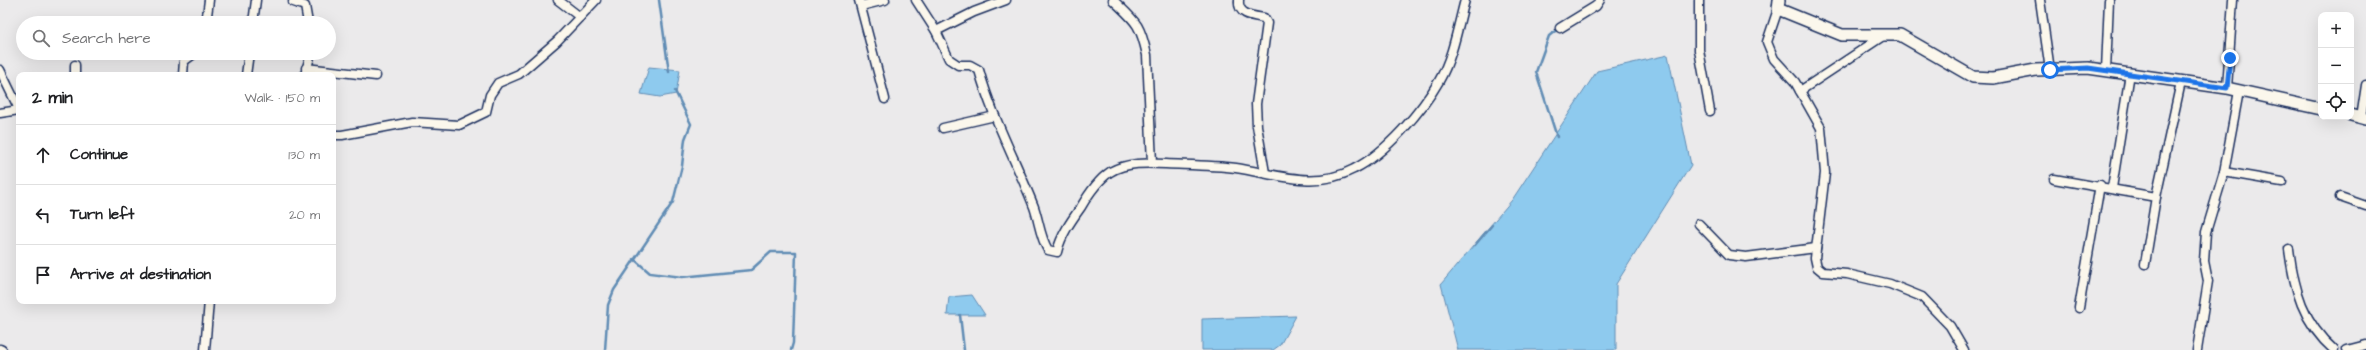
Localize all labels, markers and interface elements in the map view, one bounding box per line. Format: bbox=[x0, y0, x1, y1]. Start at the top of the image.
map controls bbox=[2318, 12, 2354, 120]
button: + bbox=[2318, 12, 2354, 48]
search box bbox=[16, 16, 336, 60]
icon: search bbox=[30, 27, 52, 49]
text: Search here bbox=[62, 28, 151, 49]
button: − bbox=[2318, 48, 2354, 84]
route end bbox=[2221, 49, 2239, 67]
route start bbox=[2041, 61, 2059, 79]
button: locate bbox=[2318, 84, 2354, 120]
text: 2 min bbox=[32, 86, 73, 110]
text: Walk · 150 m bbox=[245, 89, 320, 107]
icon: ahead bbox=[32, 144, 54, 166]
text: Continue bbox=[70, 144, 128, 165]
text: 130 m bbox=[288, 146, 320, 164]
icon: left bbox=[32, 204, 54, 226]
text: Turn left bbox=[70, 204, 134, 225]
text: 20 m bbox=[289, 206, 320, 224]
icon: arrive bbox=[32, 264, 54, 286]
text: Arrive at destination bbox=[70, 264, 211, 285]

